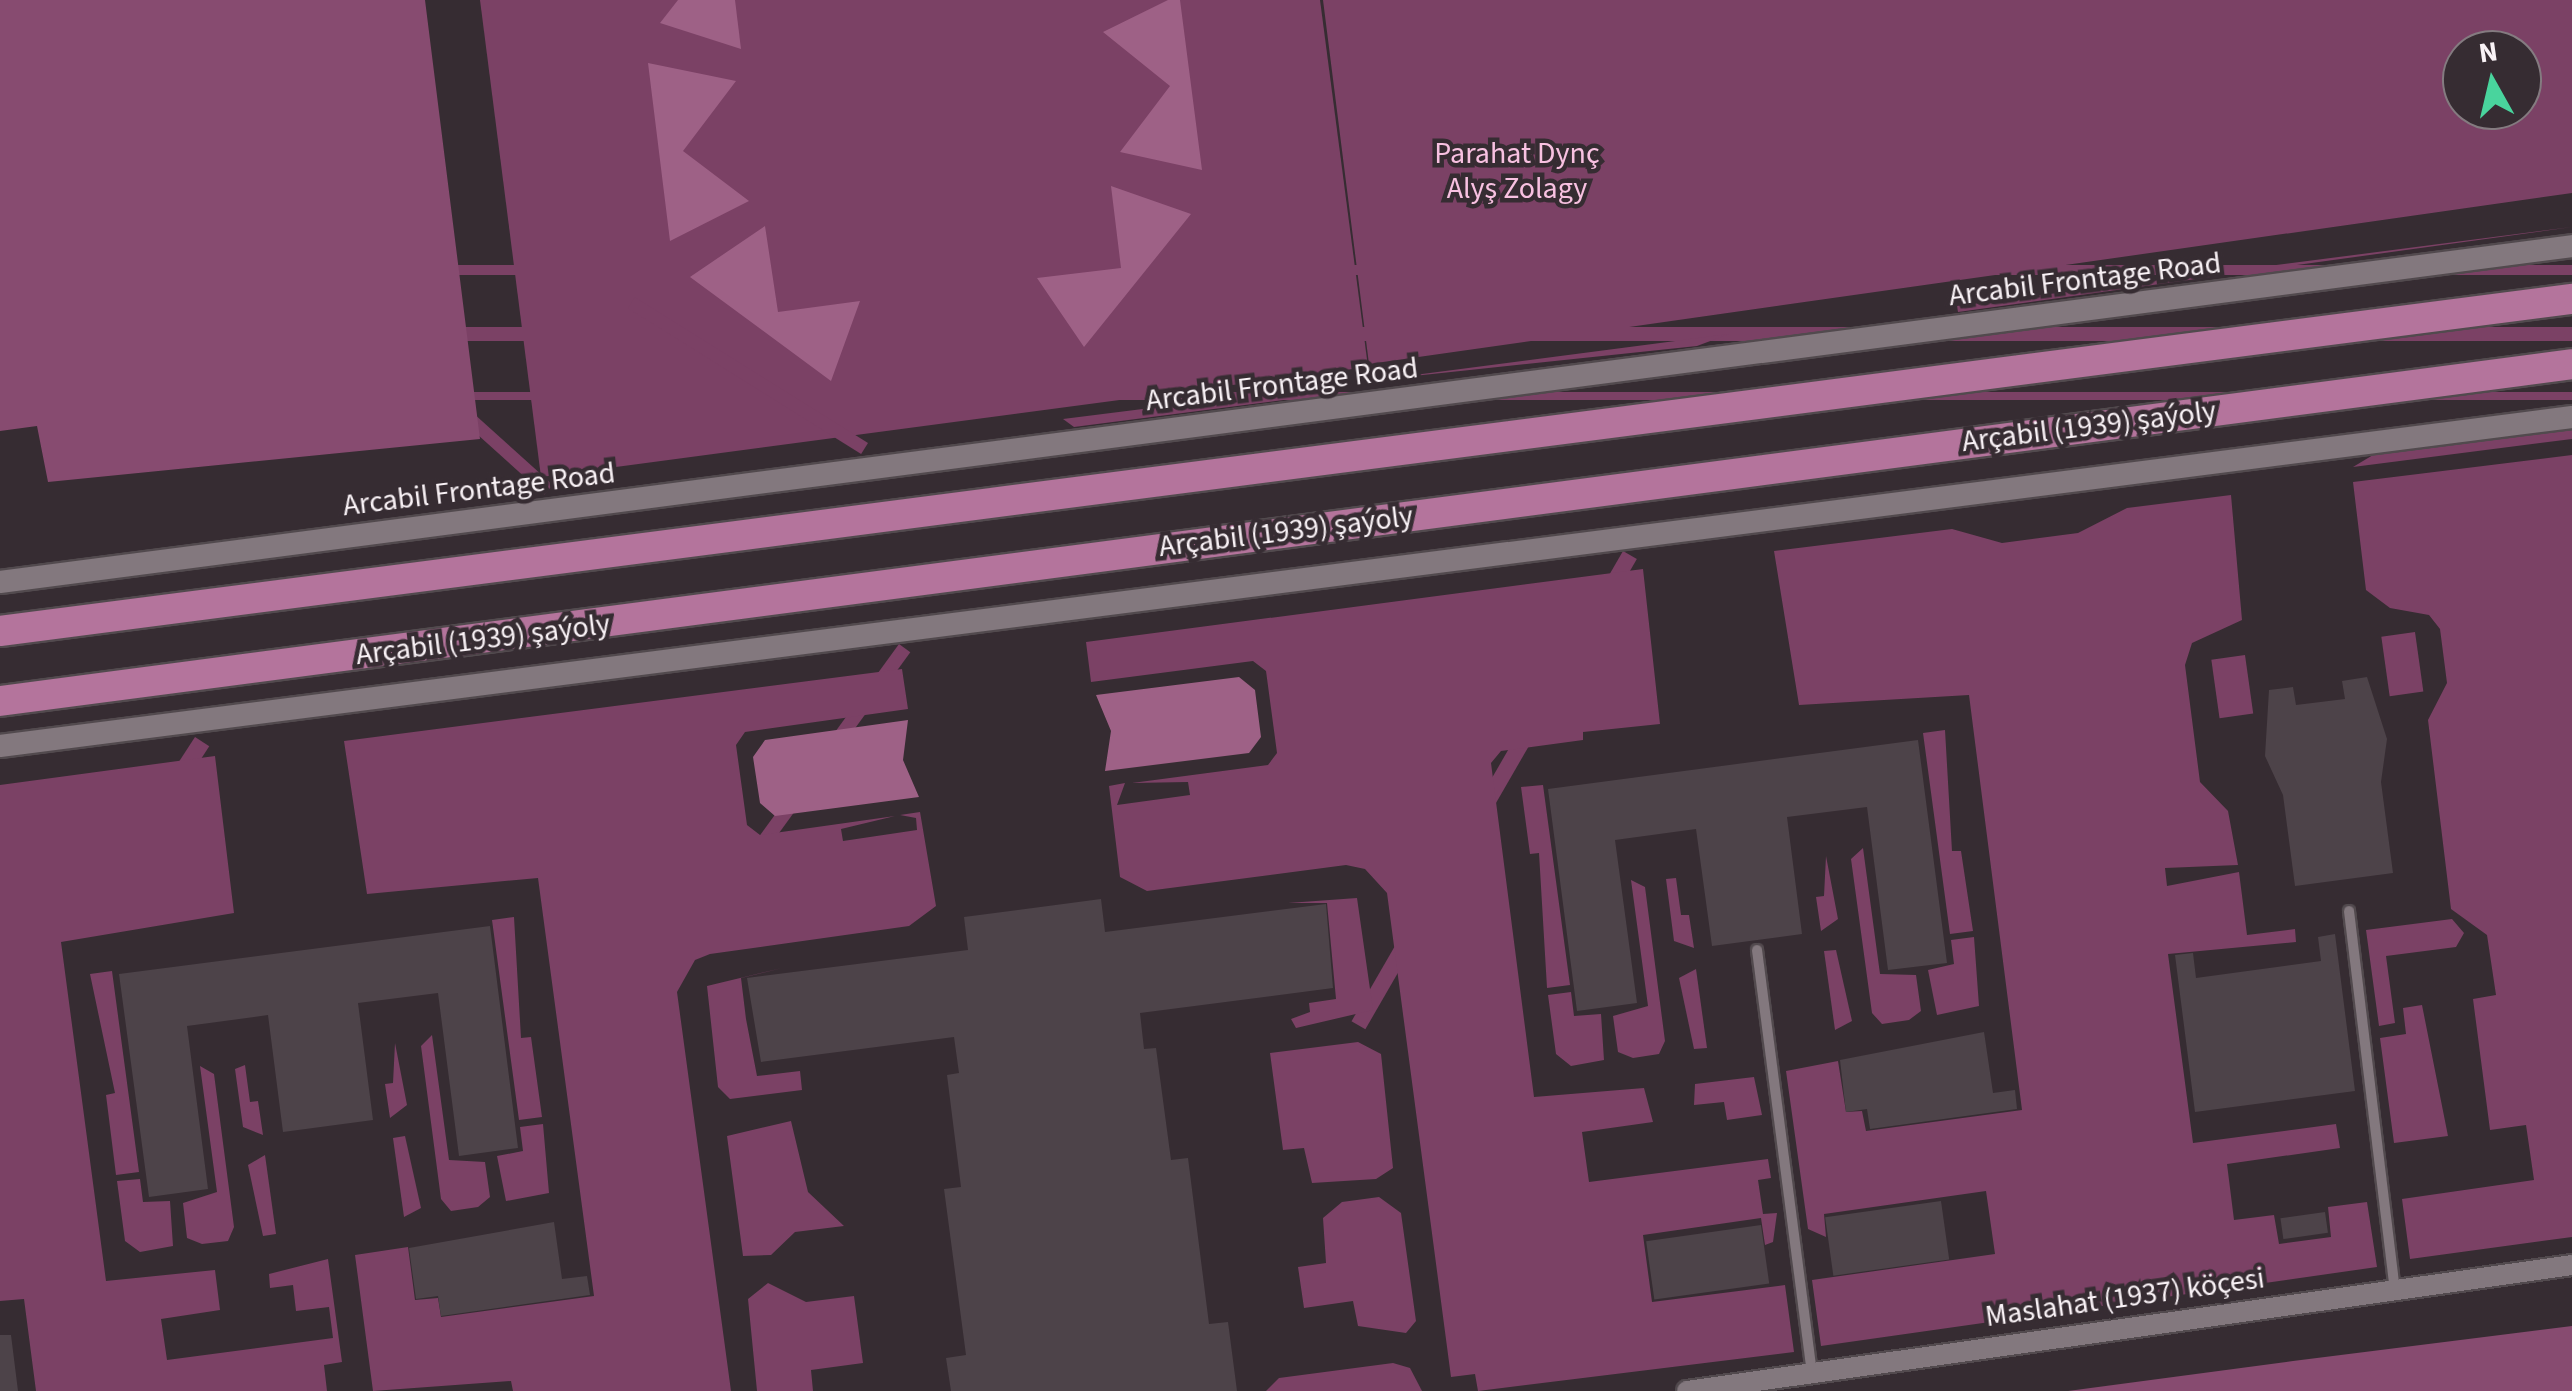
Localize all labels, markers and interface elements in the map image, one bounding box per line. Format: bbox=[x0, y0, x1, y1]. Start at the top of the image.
north arrow bbox=[2442, 30, 2542, 130]
text: N bbox=[2476, 31, 2500, 73]
park label: Parahat Dynç Alyş Zolagy bbox=[1434, 136, 1600, 206]
street label: Arcabil Frontage Road bbox=[1947, 245, 2223, 315]
street label: Arcabil Frontage Road bbox=[1144, 350, 1420, 420]
street label: Arçabil (1939) şaýoly bbox=[1960, 394, 2218, 460]
street label: Arcabil Frontage Road bbox=[341, 455, 617, 525]
street label: Arçabil (1939) şaýoly bbox=[1157, 499, 1415, 565]
street label: Arçabil (1939) şaýoly bbox=[354, 607, 612, 673]
street label: Maslahat (1937) köçesi bbox=[1983, 1261, 2267, 1335]

